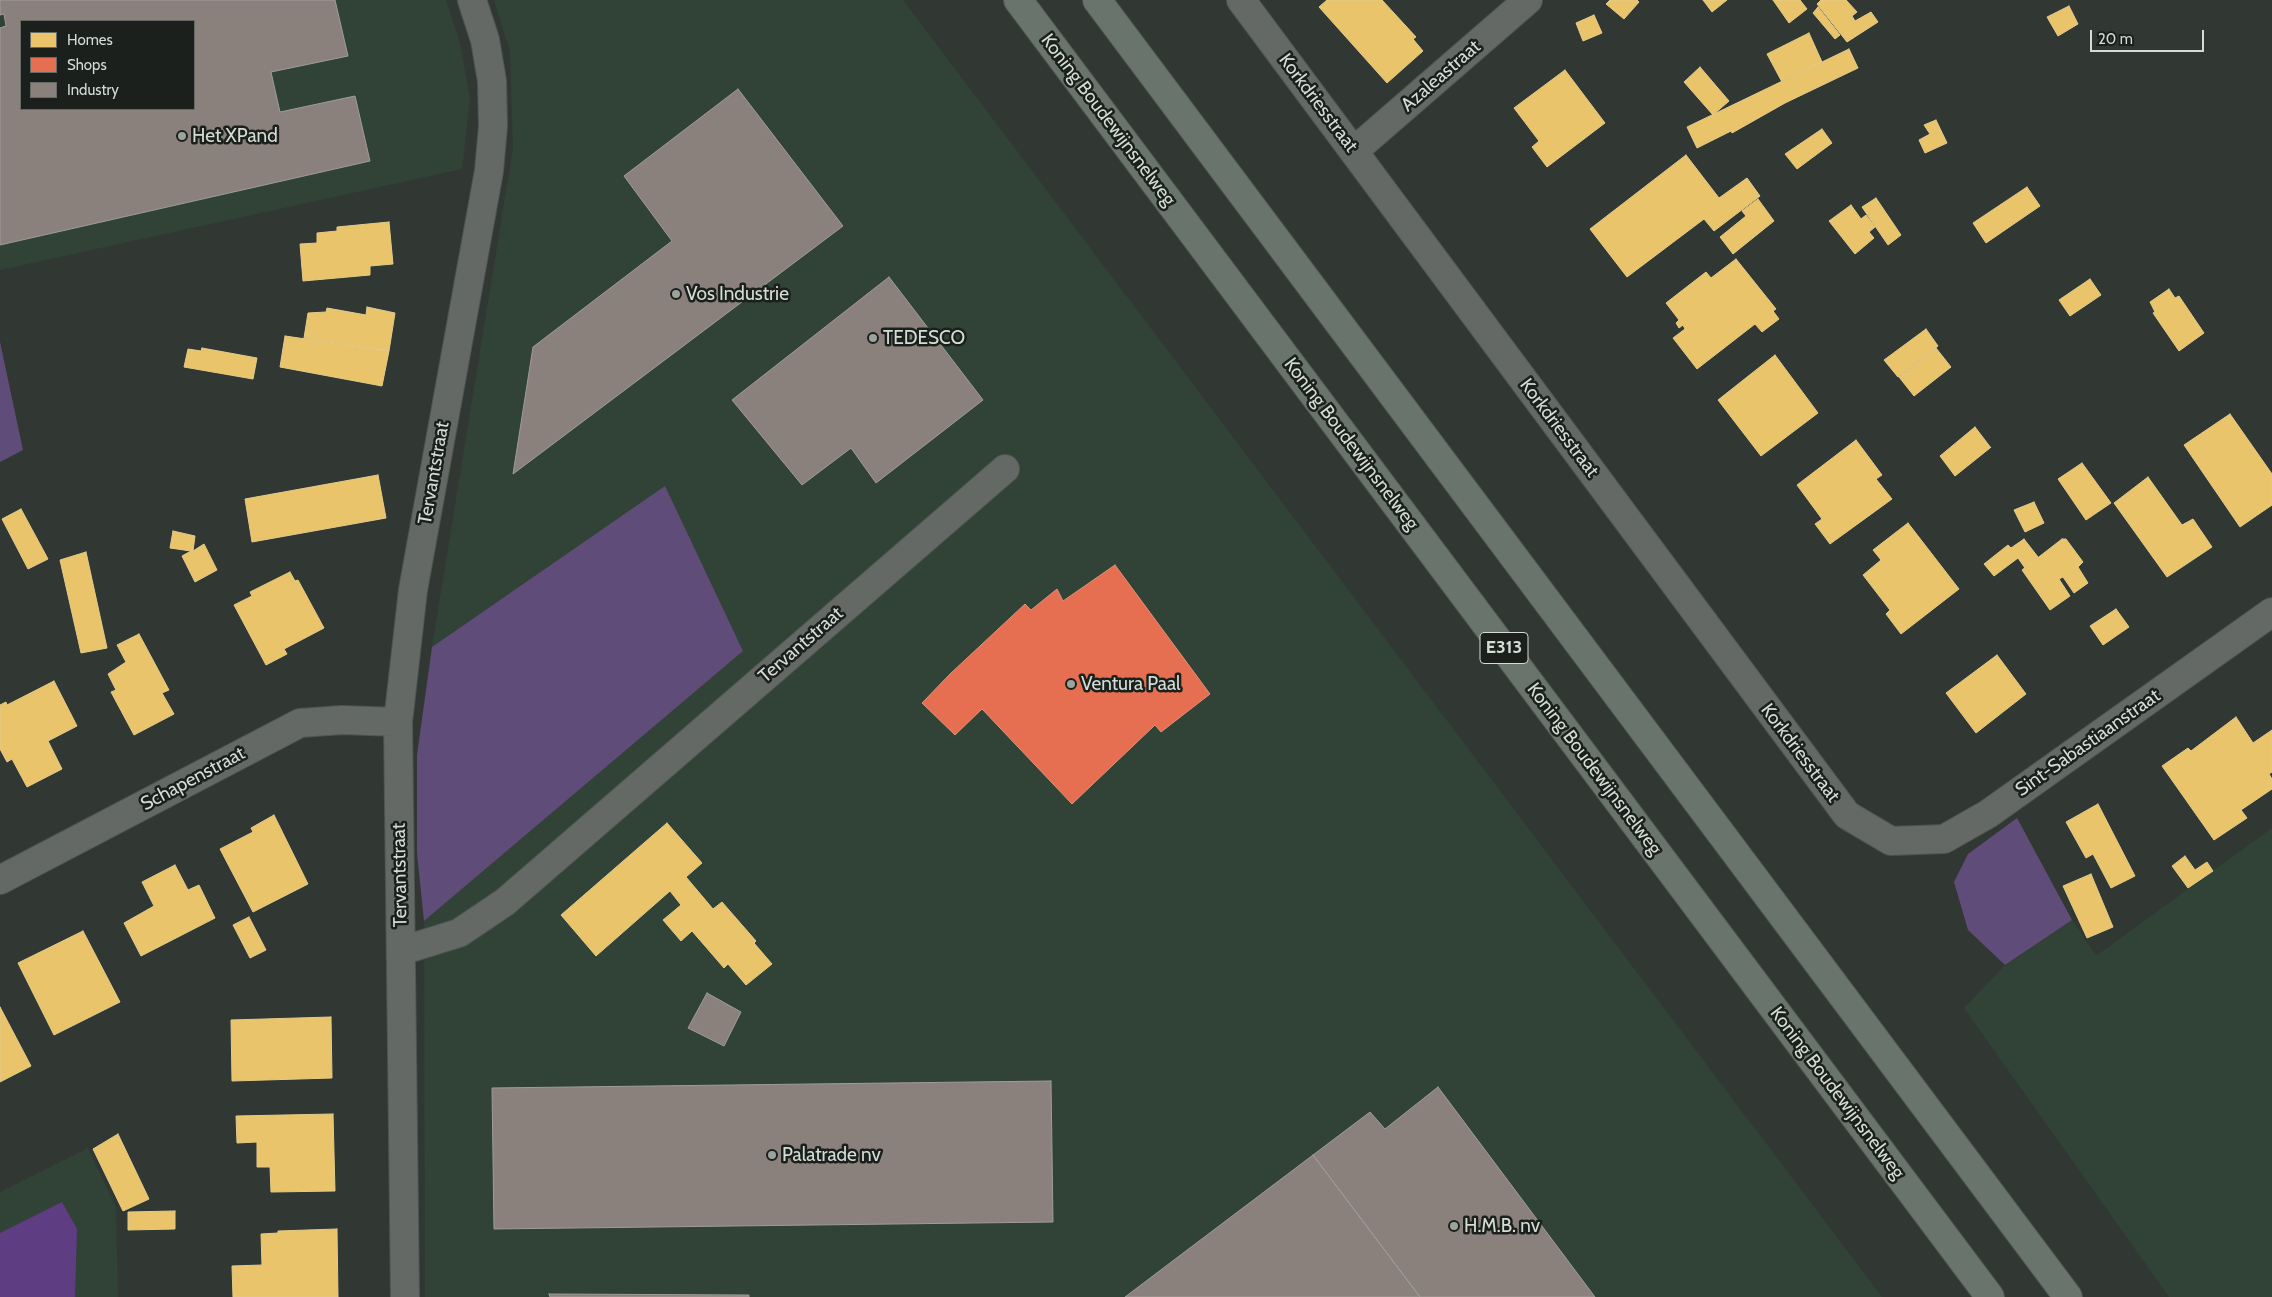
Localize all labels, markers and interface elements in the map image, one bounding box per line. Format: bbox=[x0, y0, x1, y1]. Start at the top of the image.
legend bbox=[20, 20, 195, 110]
scale bar bbox=[2092, 20, 2206, 52]
street label: Koning Boudewijnsnelweg bbox=[1036, 29, 1180, 211]
text: 20 m bbox=[2098, 30, 2133, 48]
text: Homes bbox=[67, 31, 113, 49]
street label: Azaleastraat bbox=[1397, 35, 1485, 117]
street label: Korkdriesstraat bbox=[1274, 49, 1362, 157]
text: Shops bbox=[67, 56, 107, 74]
text: Industry bbox=[67, 81, 119, 99]
place label: Het XPand bbox=[192, 125, 278, 147]
marker: Het XPand bbox=[176, 130, 188, 142]
place label: Vos Industrie bbox=[686, 283, 789, 305]
marker: Vos Industrie bbox=[670, 288, 682, 300]
place label: TEDESCO bbox=[883, 327, 965, 349]
marker: TEDESCO bbox=[867, 332, 879, 344]
street label: Koning Boudewijnsnelweg bbox=[1279, 353, 1423, 535]
street label: Korkdriesstraat bbox=[1515, 374, 1603, 482]
street label: Tervantstraat bbox=[414, 420, 454, 526]
street label: Tervantstraat bbox=[754, 602, 848, 688]
road number: E313 bbox=[1480, 632, 1528, 664]
place label: Ventura Paal bbox=[1081, 673, 1181, 695]
marker: Ventura Paal bbox=[1065, 678, 1077, 690]
street label: Koning Boudewijnsnelweg bbox=[1522, 678, 1666, 860]
street label: Sint-Sabastiaanstraat bbox=[2011, 685, 2165, 801]
street label: Korkdriesstraat bbox=[1756, 699, 1844, 807]
street label: Schapenstraat bbox=[137, 742, 249, 816]
street label: Tervantstraat bbox=[388, 823, 412, 927]
street label: Koning Boudewijnsnelweg bbox=[1765, 1002, 1909, 1184]
place label: Palatrade nv bbox=[782, 1144, 881, 1166]
marker: Palatrade nv bbox=[766, 1149, 778, 1161]
place label: H.M.B. nv bbox=[1464, 1215, 1540, 1237]
marker: H.M.B. nv bbox=[1448, 1220, 1460, 1232]

